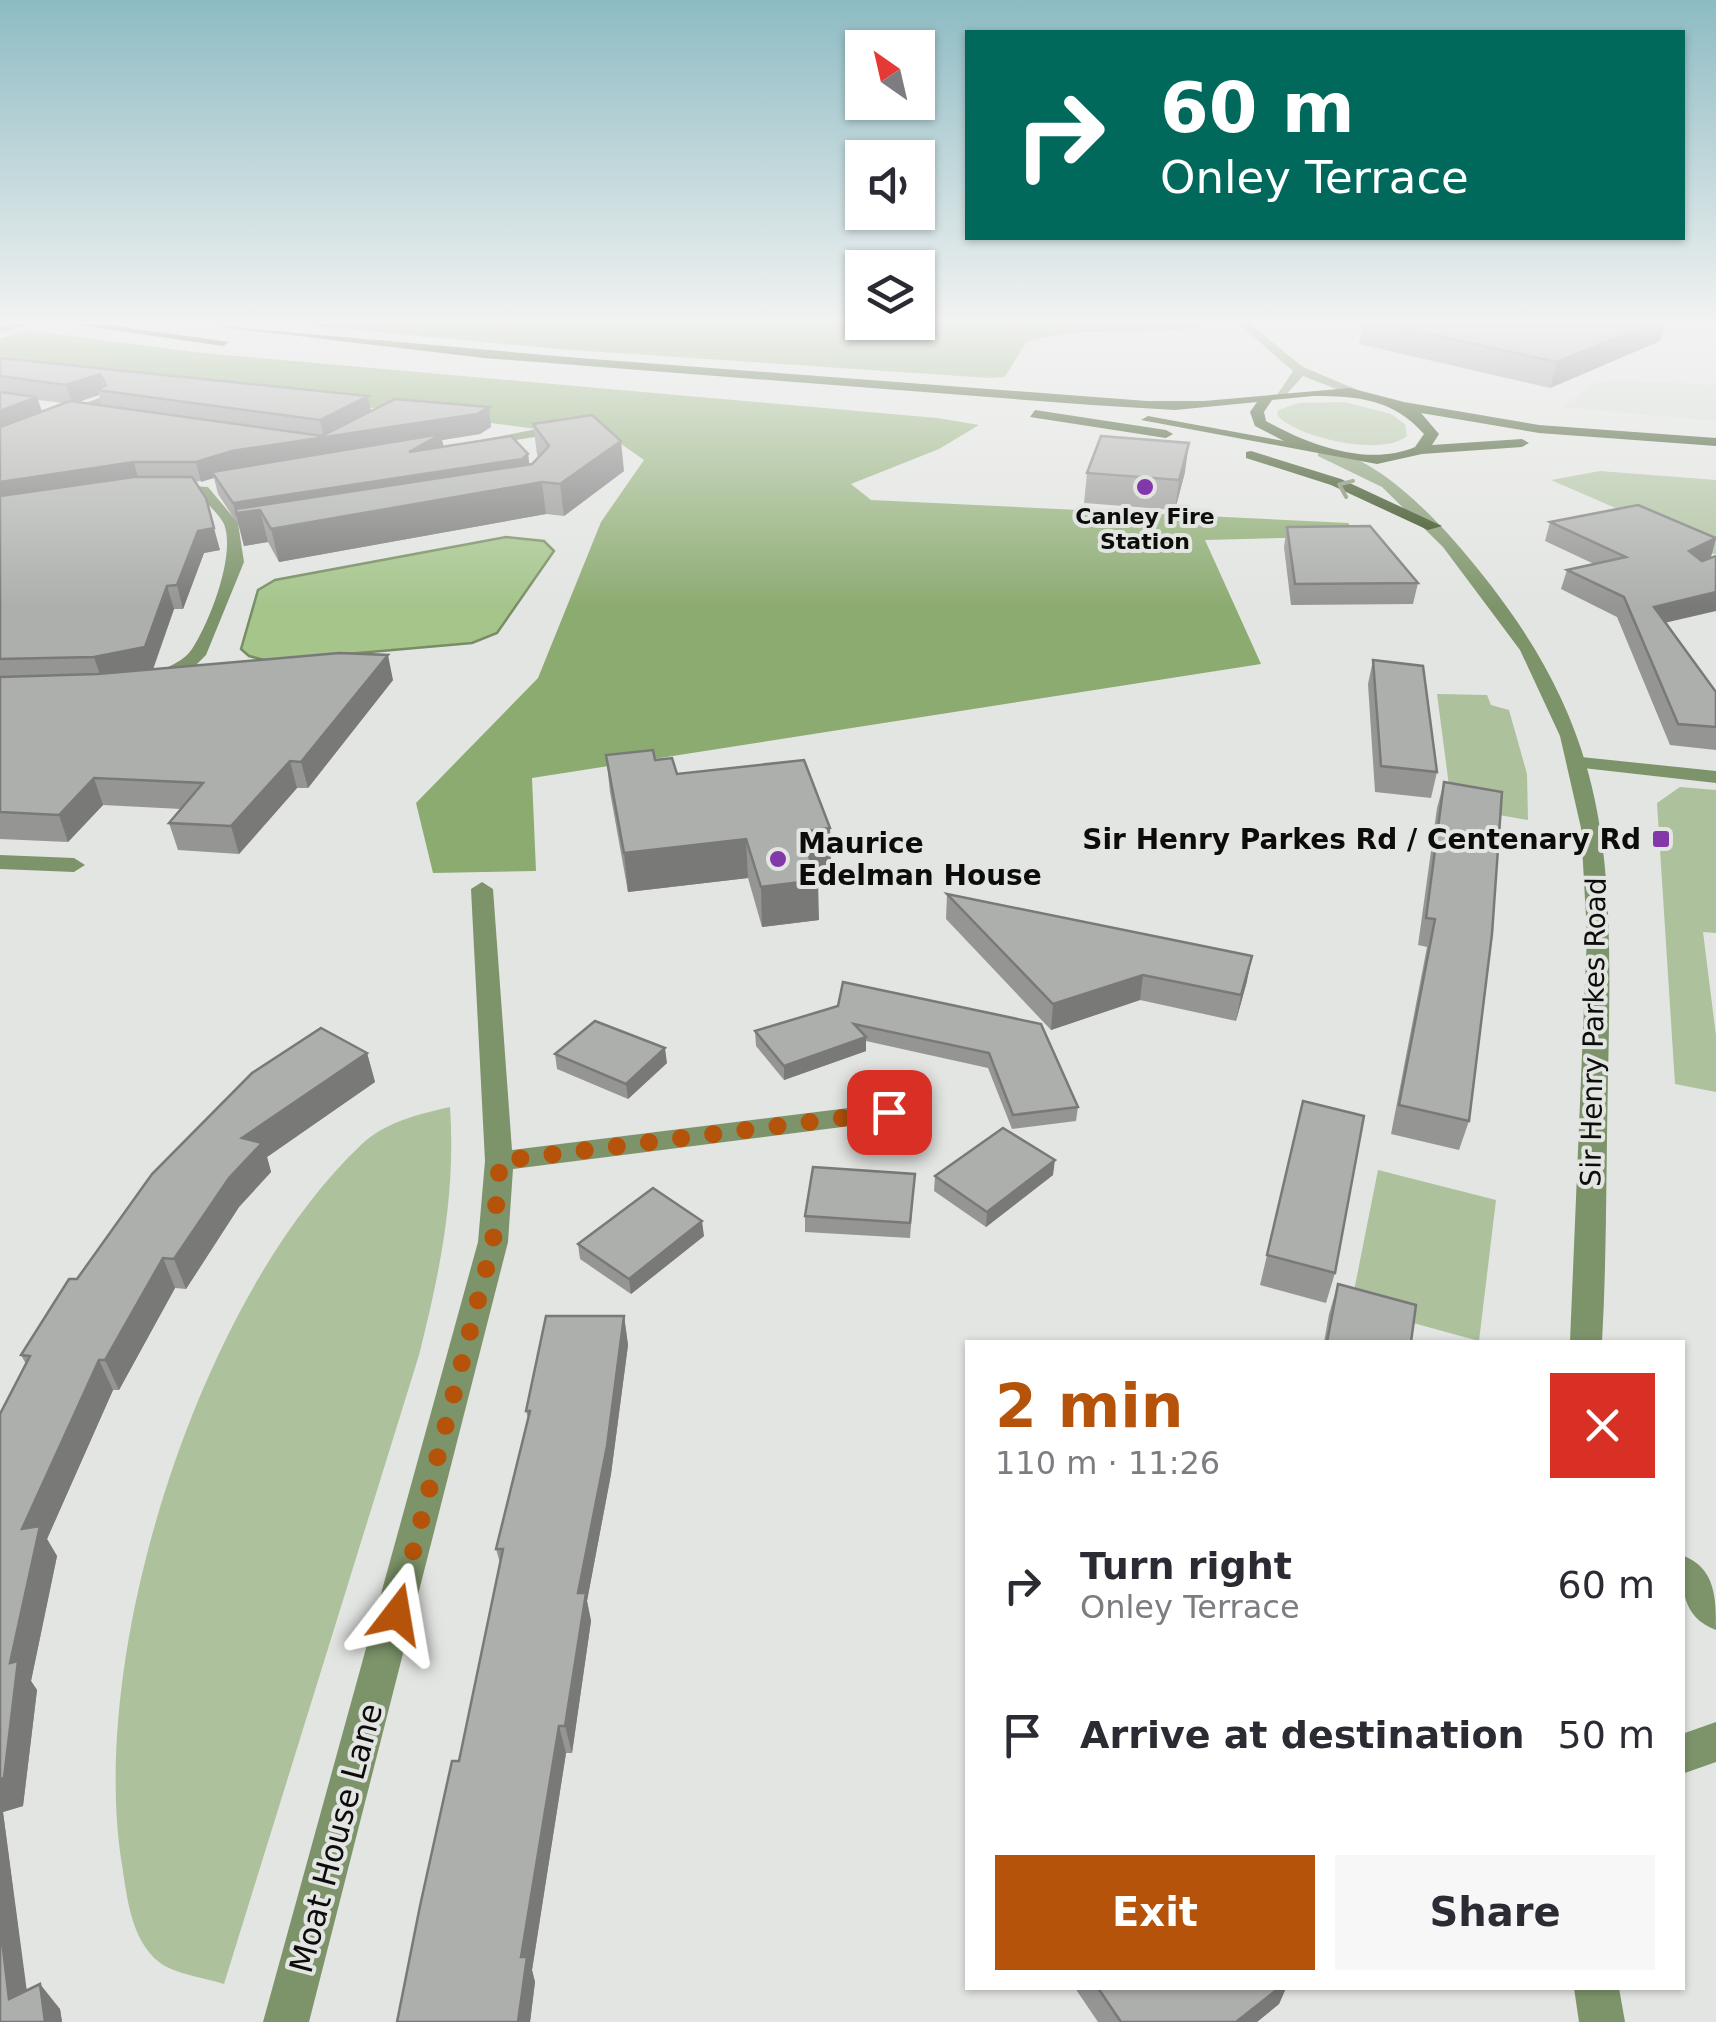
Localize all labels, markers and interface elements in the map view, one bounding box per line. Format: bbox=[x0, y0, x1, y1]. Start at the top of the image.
north arrow bbox=[845, 30, 935, 120]
map controls bbox=[845, 30, 935, 340]
text: 60 m bbox=[1160, 67, 1355, 149]
icon: right bbox=[995, 70, 1125, 200]
button: sound bbox=[845, 140, 935, 230]
text: Onley Terrace bbox=[1160, 151, 1469, 204]
button: layers bbox=[845, 250, 935, 340]
marker: Canley Fire Station bbox=[1134, 476, 1156, 498]
one-way arrow bbox=[1337, 479, 1355, 499]
place label: Canley Fire Station bbox=[1075, 504, 1215, 554]
place label: Sir Henry Parkes Rd / Centenary Rd bbox=[1082, 823, 1641, 856]
place label: Maurice Edelman House bbox=[798, 827, 1042, 892]
marker: Sir Henry Parkes Rd / Centenary Rd bbox=[1650, 828, 1672, 850]
marker: Maurice Edelman House bbox=[767, 848, 789, 870]
street label: Sir Henry Parkes Road bbox=[1574, 877, 1613, 1187]
pin bbox=[847, 1070, 932, 1155]
icon: arrive bbox=[862, 1085, 917, 1140]
text: 2 min bbox=[995, 1371, 1183, 1441]
button: close bbox=[1550, 1373, 1655, 1478]
text: 110 m · 11:26 bbox=[995, 1444, 1220, 1482]
text: Turn right bbox=[1080, 1544, 1292, 1588]
icon: right bbox=[995, 1558, 1050, 1613]
position arrow bbox=[345, 1562, 449, 1666]
text: 60 m bbox=[1558, 1563, 1655, 1607]
text: Onley Terrace bbox=[1080, 1588, 1300, 1626]
street label: Moat House Lane bbox=[282, 1699, 390, 1977]
icon: arrive bbox=[995, 1708, 1050, 1763]
text: Arrive at destination bbox=[1080, 1713, 1525, 1757]
text: 50 m bbox=[1558, 1713, 1655, 1757]
button: Exit bbox=[995, 1855, 1315, 1970]
button: Share bbox=[1335, 1855, 1655, 1970]

